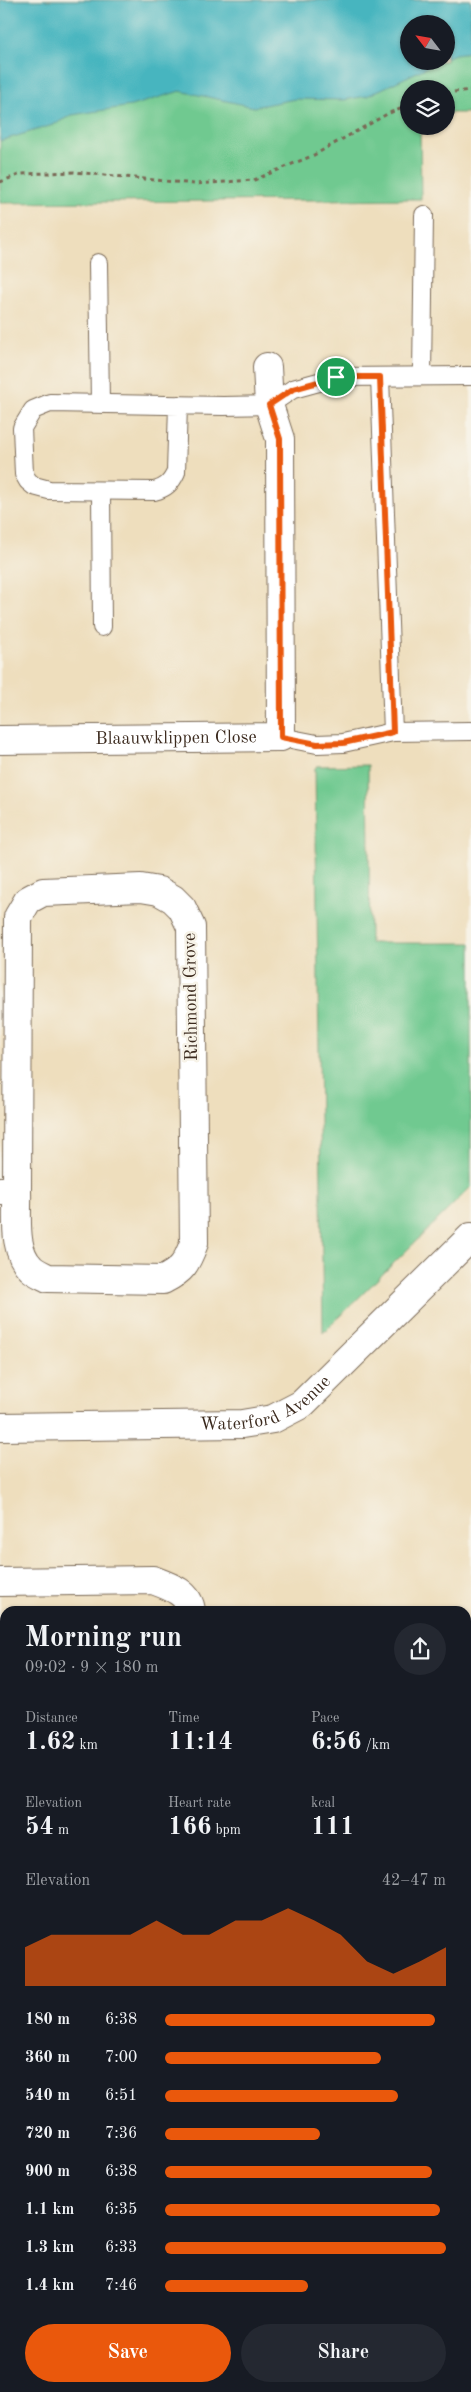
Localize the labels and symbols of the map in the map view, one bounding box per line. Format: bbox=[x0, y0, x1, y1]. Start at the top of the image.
north arrow bbox=[400, 15, 455, 70]
pin bbox=[315, 356, 357, 398]
street label: Blaauwklippen Close bbox=[95, 728, 257, 748]
street label: Richmond Grove bbox=[181, 933, 201, 1061]
street label: Waterford Avenue bbox=[200, 1372, 334, 1434]

